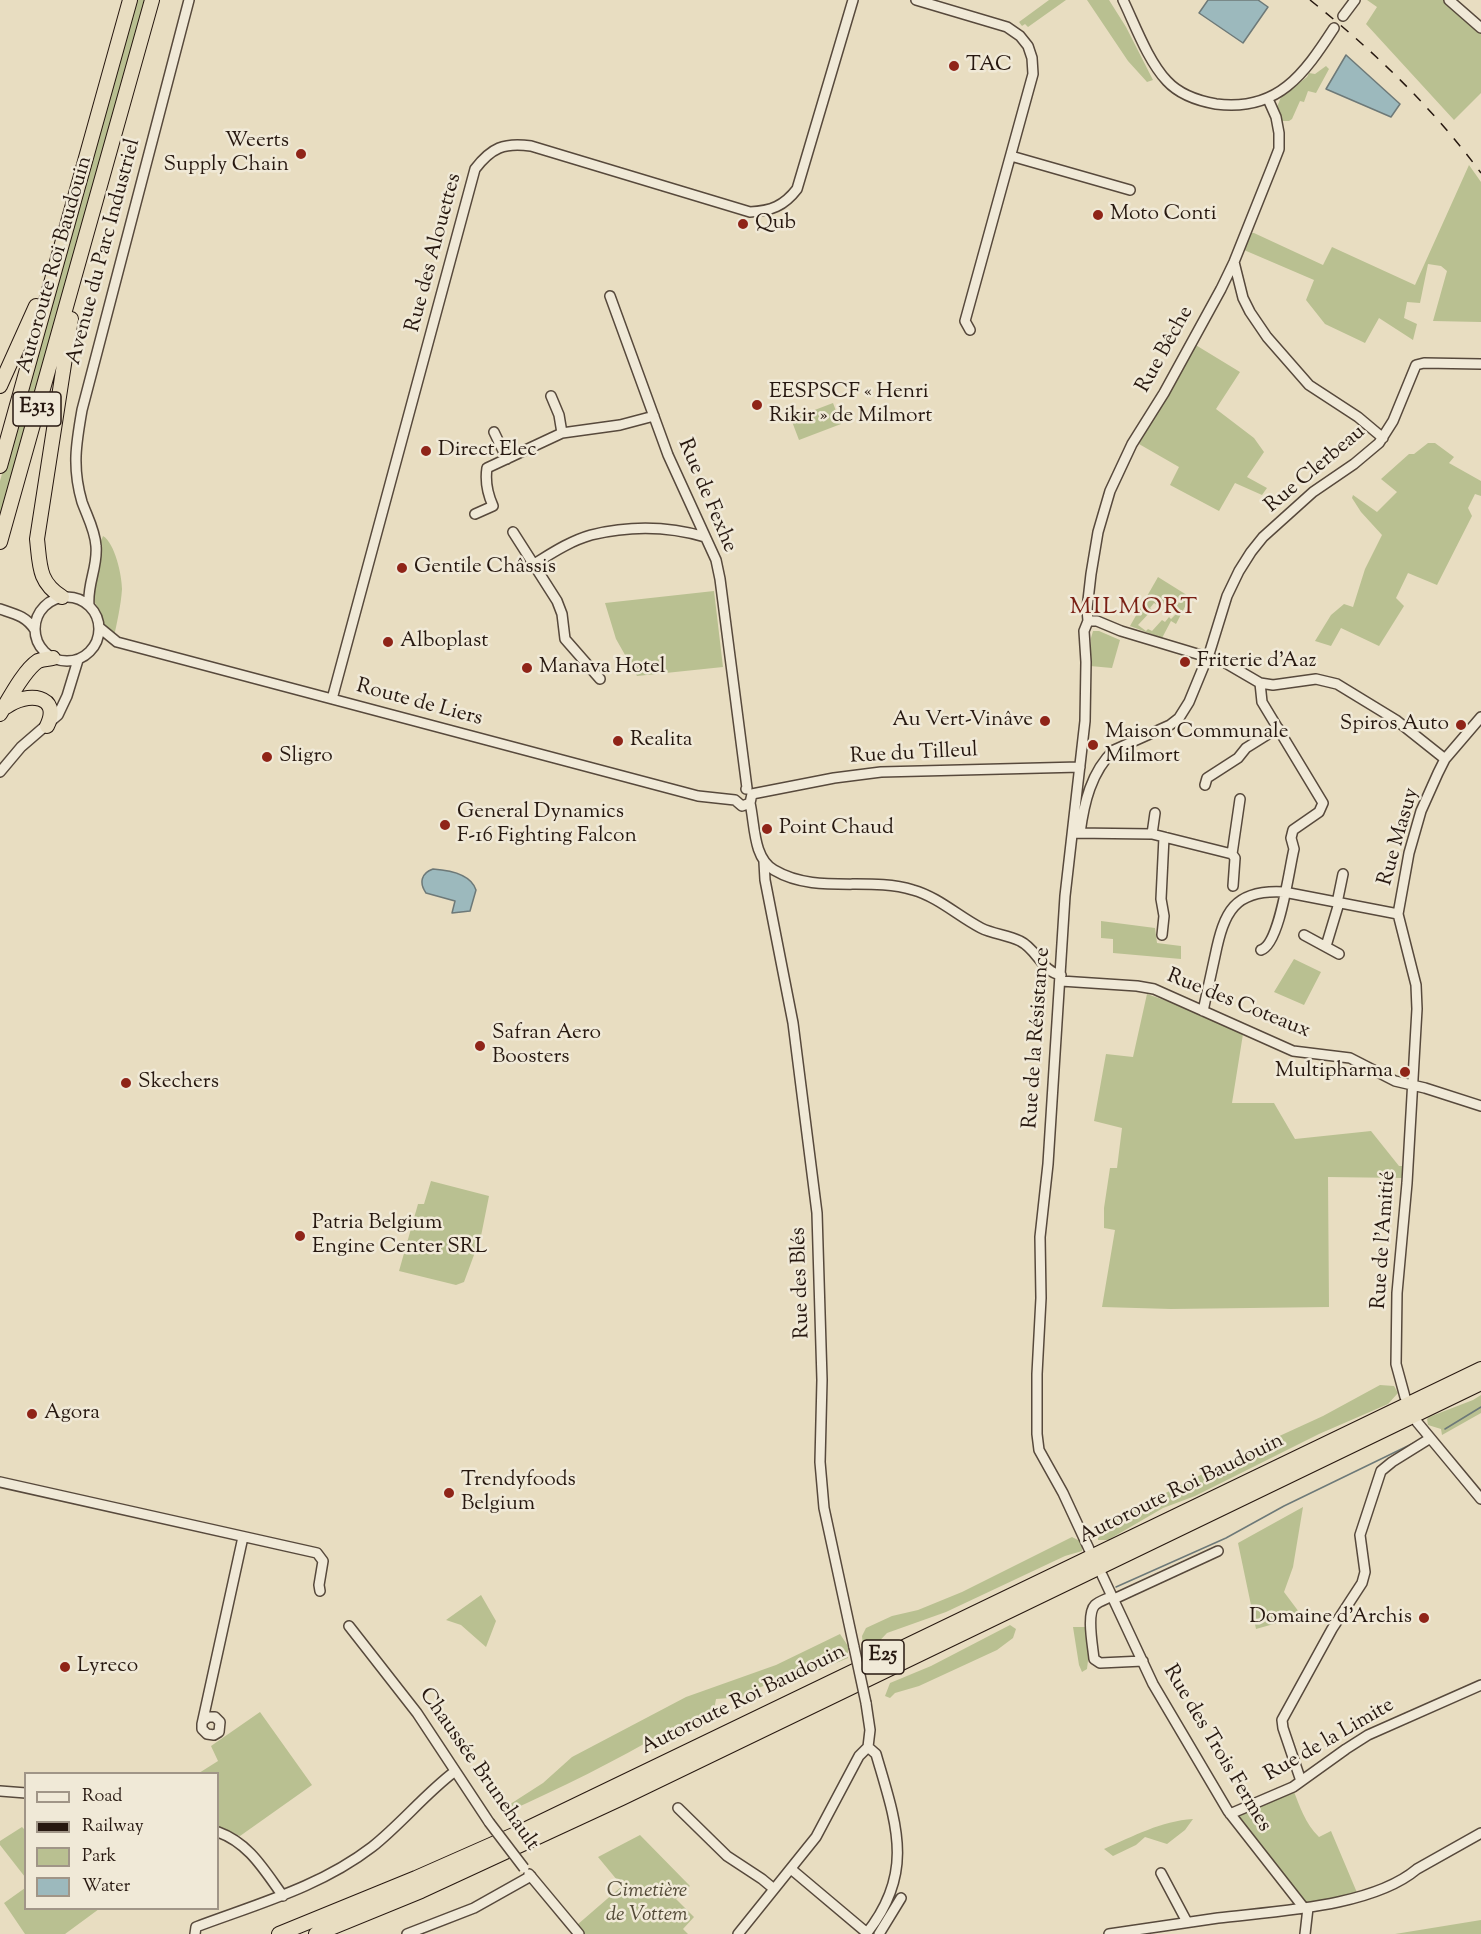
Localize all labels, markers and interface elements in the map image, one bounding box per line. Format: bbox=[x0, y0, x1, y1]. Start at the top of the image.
place label: TAC bbox=[966, 53, 1012, 79]
marker: TAC bbox=[947, 59, 961, 73]
place label: Weerts Supply Chain bbox=[163, 129, 289, 179]
street label: Avenue du Parc Industriel bbox=[63, 136, 147, 368]
marker: Weerts Supply Chain bbox=[294, 147, 308, 161]
street label: Autoroute Roi Baudouin bbox=[13, 154, 99, 376]
street label: Rue des Alouettes bbox=[402, 171, 468, 335]
place label: Moto Conti bbox=[1110, 202, 1217, 228]
marker: Moto Conti bbox=[1091, 208, 1105, 222]
place label: Qub bbox=[755, 211, 796, 237]
marker: Qub bbox=[736, 217, 750, 231]
street label: Rue Bêche bbox=[1132, 302, 1200, 398]
place label: EESPSCF « Henri Rikir » de Milmort bbox=[769, 380, 932, 430]
road number: E313 bbox=[13, 392, 61, 426]
marker: EESPSCF « Henri Rikir » de Milmort bbox=[750, 398, 764, 412]
street label: Rue Clerbeau bbox=[1261, 421, 1371, 519]
street label: Rue de Fexhe bbox=[671, 435, 741, 557]
place label: Direct Elec bbox=[438, 438, 537, 464]
marker: Direct Elec bbox=[419, 444, 433, 458]
place label: Gentile Châssis bbox=[414, 555, 556, 581]
marker: Gentile Châssis bbox=[395, 561, 409, 575]
district label: MILMORT bbox=[1069, 595, 1199, 623]
place label: Alboplast bbox=[400, 629, 488, 655]
marker: Alboplast bbox=[381, 635, 395, 649]
place label: Friterie d'Aaz bbox=[1197, 649, 1317, 675]
place label: Manava Hotel bbox=[539, 655, 666, 681]
marker: Friterie d'Aaz bbox=[1178, 655, 1192, 669]
marker: Manava Hotel bbox=[520, 661, 534, 675]
street label: Route de Liers bbox=[353, 675, 485, 733]
place label: Au Vert-Vinâve bbox=[892, 708, 1033, 734]
place label: Spiros Auto bbox=[1340, 712, 1449, 738]
marker: Au Vert-Vinâve bbox=[1038, 714, 1052, 728]
marker: Spiros Auto bbox=[1454, 718, 1468, 732]
place label: Maison Communale Milmort bbox=[1105, 720, 1289, 770]
place label: Realita bbox=[630, 728, 693, 754]
marker: Realita bbox=[611, 734, 625, 748]
marker: Maison Communale Milmort bbox=[1086, 738, 1100, 752]
street label: Rue du Tilleul bbox=[849, 739, 979, 771]
place label: Sligro bbox=[279, 744, 333, 770]
marker: Sligro bbox=[260, 750, 274, 764]
street label: Rue Masuy bbox=[1374, 785, 1426, 889]
place label: General Dynamics F-16 Fighting Falcon bbox=[457, 800, 637, 850]
place label: Point Chaud bbox=[779, 816, 894, 842]
marker: General Dynamics F-16 Fighting Falcon bbox=[438, 818, 452, 832]
marker: Point Chaud bbox=[760, 822, 774, 836]
street label: Rue de la Résistance bbox=[1019, 946, 1057, 1130]
street label: Rue des Coteaux bbox=[1163, 965, 1313, 1045]
place label: Safran Aero Boosters bbox=[492, 1021, 601, 1071]
marker: Safran Aero Boosters bbox=[473, 1039, 487, 1053]
place label: Multipharma bbox=[1275, 1059, 1393, 1085]
marker: Multipharma bbox=[1398, 1065, 1412, 1079]
place label: Skechers bbox=[138, 1070, 219, 1096]
marker: Skechers bbox=[119, 1076, 133, 1090]
street label: Rue de l'Amitié bbox=[1368, 1170, 1402, 1310]
place label: Patria Belgium Engine Center SRL bbox=[312, 1211, 487, 1261]
street label: Rue des Blés bbox=[787, 1227, 817, 1339]
marker: Patria Belgium Engine Center SRL bbox=[293, 1229, 307, 1243]
place label: Agora bbox=[44, 1401, 100, 1427]
marker: Agora bbox=[25, 1407, 39, 1421]
street label: Autoroute Roi Baudouin bbox=[1075, 1429, 1289, 1551]
place label: Trendyfoods Belgium bbox=[461, 1468, 576, 1518]
marker: Trendyfoods Belgium bbox=[442, 1486, 456, 1500]
place label: Domaine d'Archis bbox=[1249, 1605, 1412, 1631]
marker: Domaine d'Archis bbox=[1417, 1611, 1431, 1625]
street label: Autoroute Roi Baudouin bbox=[637, 1640, 851, 1762]
road number: E25 bbox=[862, 1640, 904, 1674]
place label: Lyreco bbox=[77, 1654, 138, 1680]
marker: Lyreco bbox=[58, 1660, 72, 1674]
street label: Rue des Trois Fermes bbox=[1156, 1661, 1276, 1837]
street label: Chaussée Brunehault bbox=[412, 1684, 544, 1856]
street label: Rue de la Limite bbox=[1261, 1694, 1399, 1788]
legend bbox=[24, 1772, 219, 1910]
text: Road bbox=[82, 1784, 122, 1810]
text: Railway bbox=[82, 1814, 144, 1840]
text: Park bbox=[82, 1844, 116, 1870]
text: Water bbox=[82, 1874, 130, 1900]
park label: Cimetière de Vottem bbox=[606, 1879, 688, 1929]

